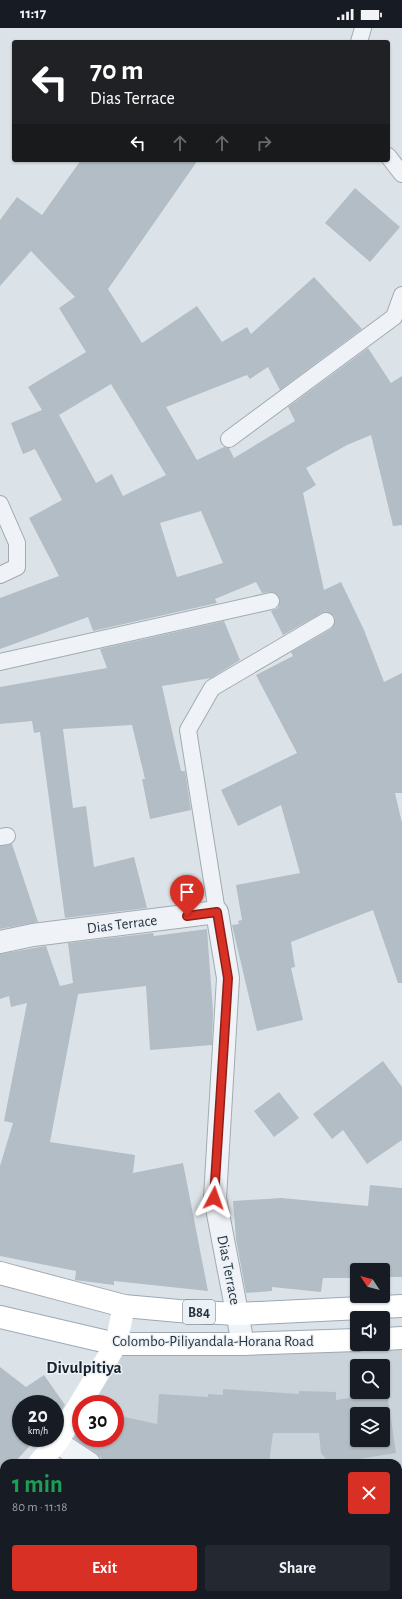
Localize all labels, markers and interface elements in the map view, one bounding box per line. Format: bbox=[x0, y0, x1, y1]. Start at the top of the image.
text: 11:17 bbox=[20, 6, 46, 21]
icon: left bbox=[24, 56, 76, 108]
text: 70 m bbox=[90, 57, 144, 85]
text: Dias Terrace bbox=[90, 90, 175, 108]
icon: left bbox=[127, 132, 149, 154]
icon: ahead bbox=[169, 132, 191, 154]
icon: ahead bbox=[211, 132, 233, 154]
icon: right bbox=[253, 132, 275, 154]
pin bbox=[170, 875, 204, 916]
icon: arrive bbox=[176, 881, 198, 903]
street label: Dias Terrace bbox=[86, 913, 158, 936]
position arrow bbox=[193, 1177, 235, 1219]
street label: Dias Terrace bbox=[214, 1234, 243, 1306]
north arrow bbox=[350, 1263, 390, 1303]
map controls bbox=[350, 1263, 390, 1447]
road number: B84 bbox=[183, 1300, 215, 1324]
button: sound bbox=[350, 1311, 390, 1351]
street label: Colombo-Piliyandala-Horana Road bbox=[112, 1334, 314, 1349]
district label: Divulpitiya bbox=[46, 1359, 122, 1377]
button: search bbox=[350, 1359, 390, 1399]
speed limit sign: 30 bbox=[72, 1395, 124, 1447]
text: 20 bbox=[28, 1406, 48, 1426]
button: layers bbox=[350, 1407, 390, 1447]
text: km/h bbox=[28, 1426, 48, 1436]
button: close bbox=[348, 1472, 390, 1514]
text: 1 min bbox=[12, 1473, 63, 1497]
text: 80 m · 11:18 bbox=[12, 1501, 67, 1514]
button: Exit bbox=[12, 1545, 197, 1591]
button: Share bbox=[205, 1545, 390, 1591]

